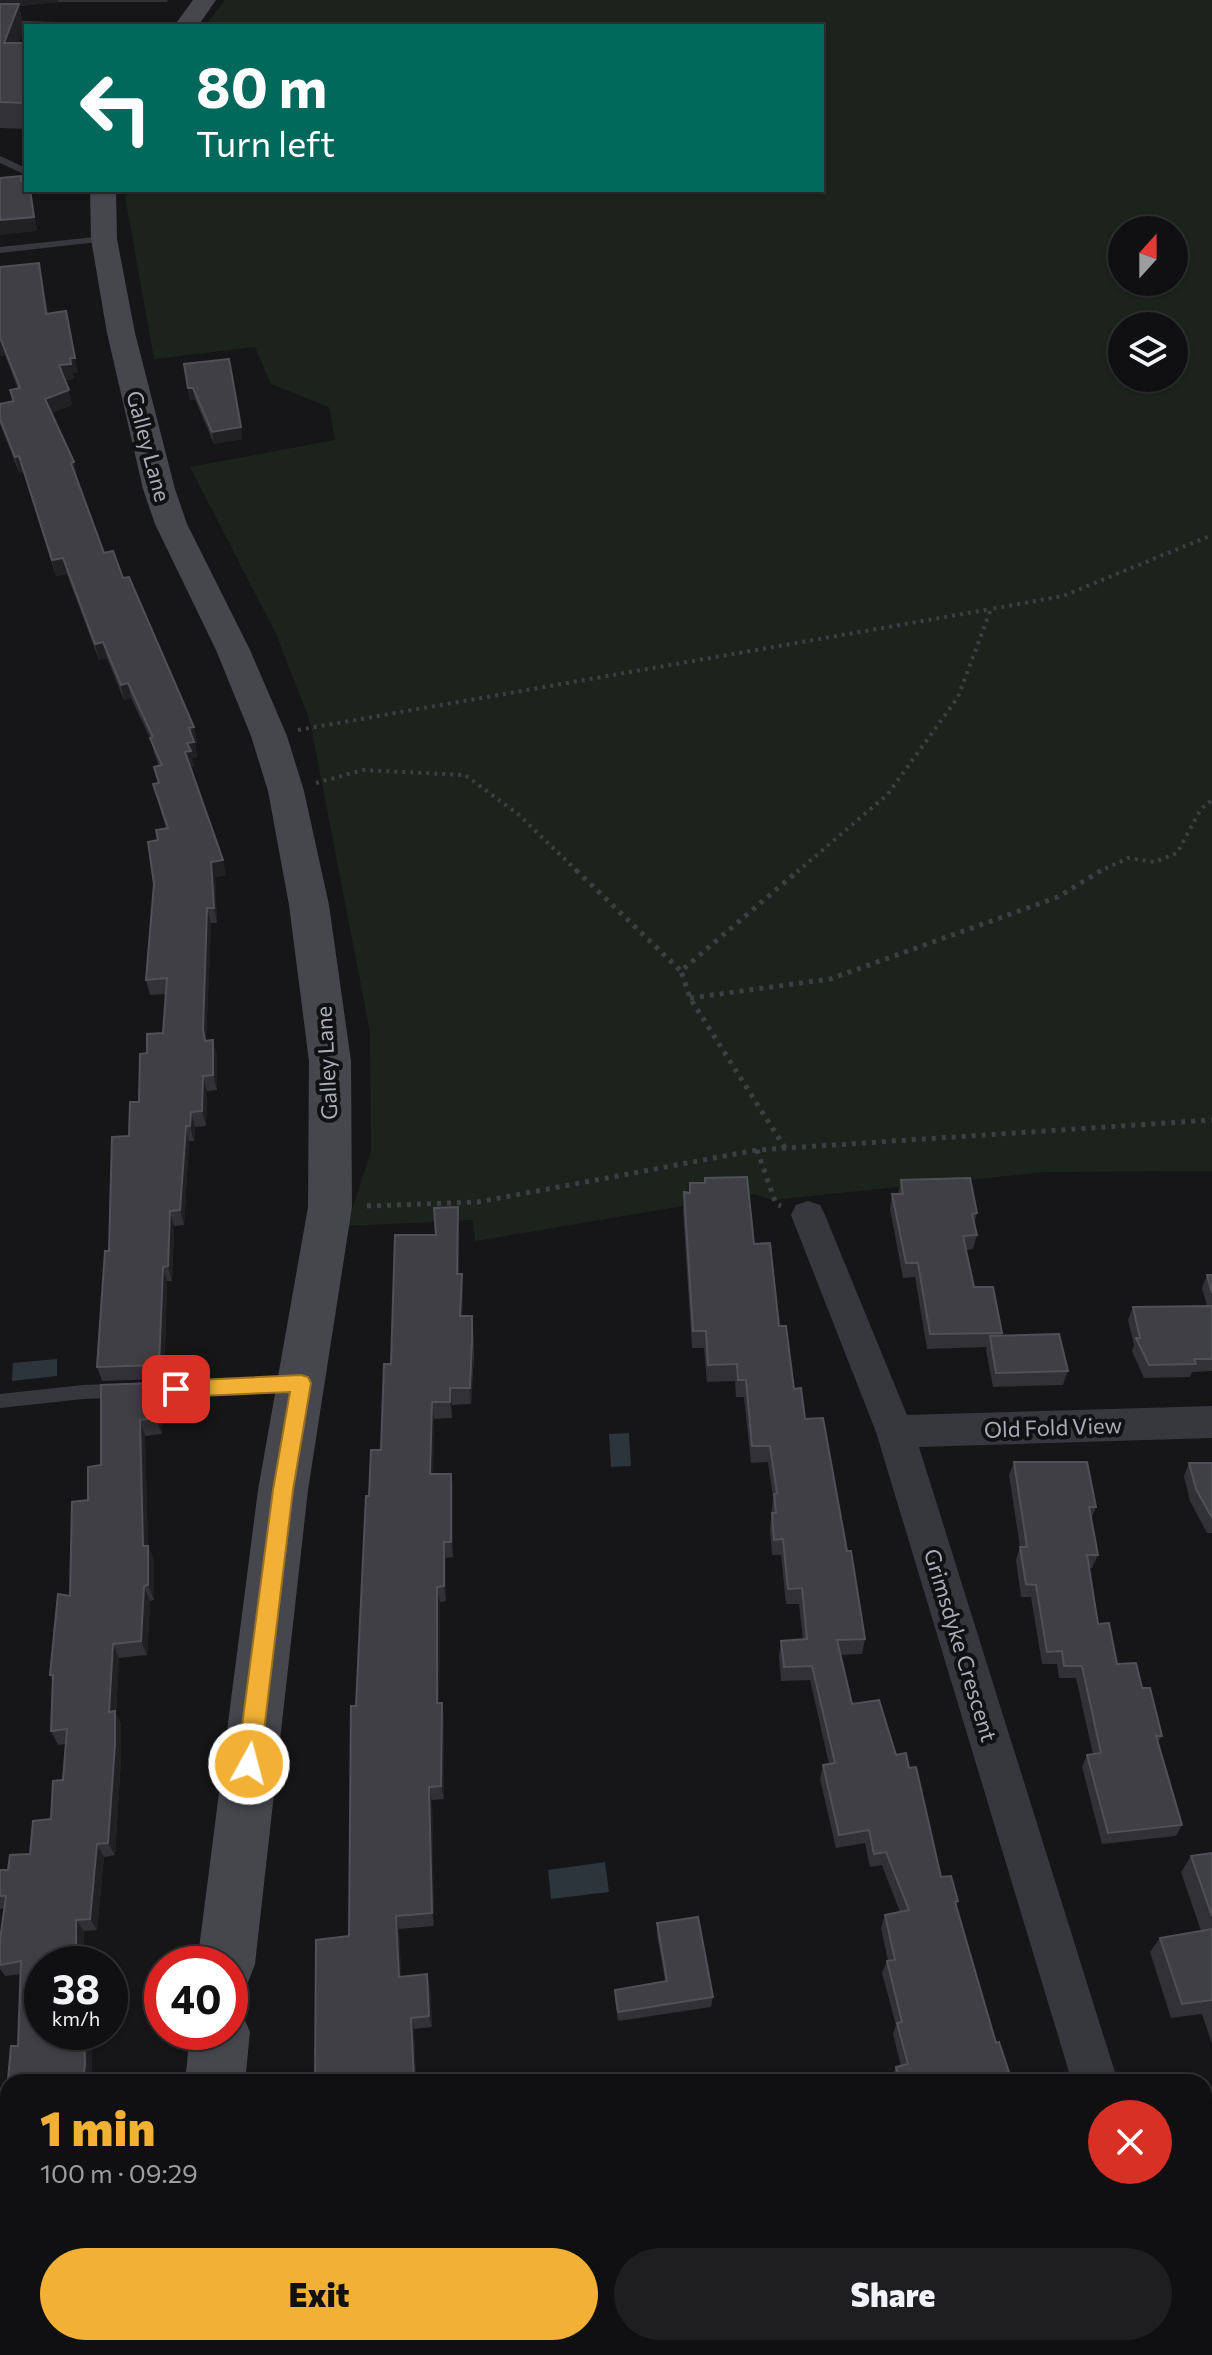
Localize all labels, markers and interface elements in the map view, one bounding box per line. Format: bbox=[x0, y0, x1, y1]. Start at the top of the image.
text: 80 m bbox=[196, 51, 327, 120]
icon: left bbox=[64, 56, 168, 160]
text: Turn left bbox=[196, 120, 335, 164]
north arrow bbox=[1108, 216, 1188, 296]
map controls bbox=[1108, 216, 1188, 392]
button: layers bbox=[1108, 312, 1188, 392]
street label: Galley Lane bbox=[121, 387, 177, 505]
street label: Galley Lane bbox=[310, 1005, 342, 1121]
pin bbox=[142, 1355, 210, 1423]
icon: arrive bbox=[154, 1367, 198, 1411]
street label: Old Fold View bbox=[984, 1411, 1123, 1443]
street label: Grimsdyke Crescent bbox=[919, 1545, 1003, 1745]
position arrow bbox=[207, 1722, 291, 1806]
speed limit sign: 40 bbox=[144, 1946, 248, 2050]
text: 38 bbox=[52, 1963, 100, 2012]
text: km/h bbox=[52, 2006, 100, 2030]
text: 1 min bbox=[40, 2097, 155, 2156]
button: close bbox=[1088, 2100, 1172, 2184]
text: 100 m · 09:29 bbox=[40, 2157, 198, 2188]
button: Exit bbox=[40, 2248, 598, 2340]
button: Share bbox=[614, 2248, 1172, 2340]

